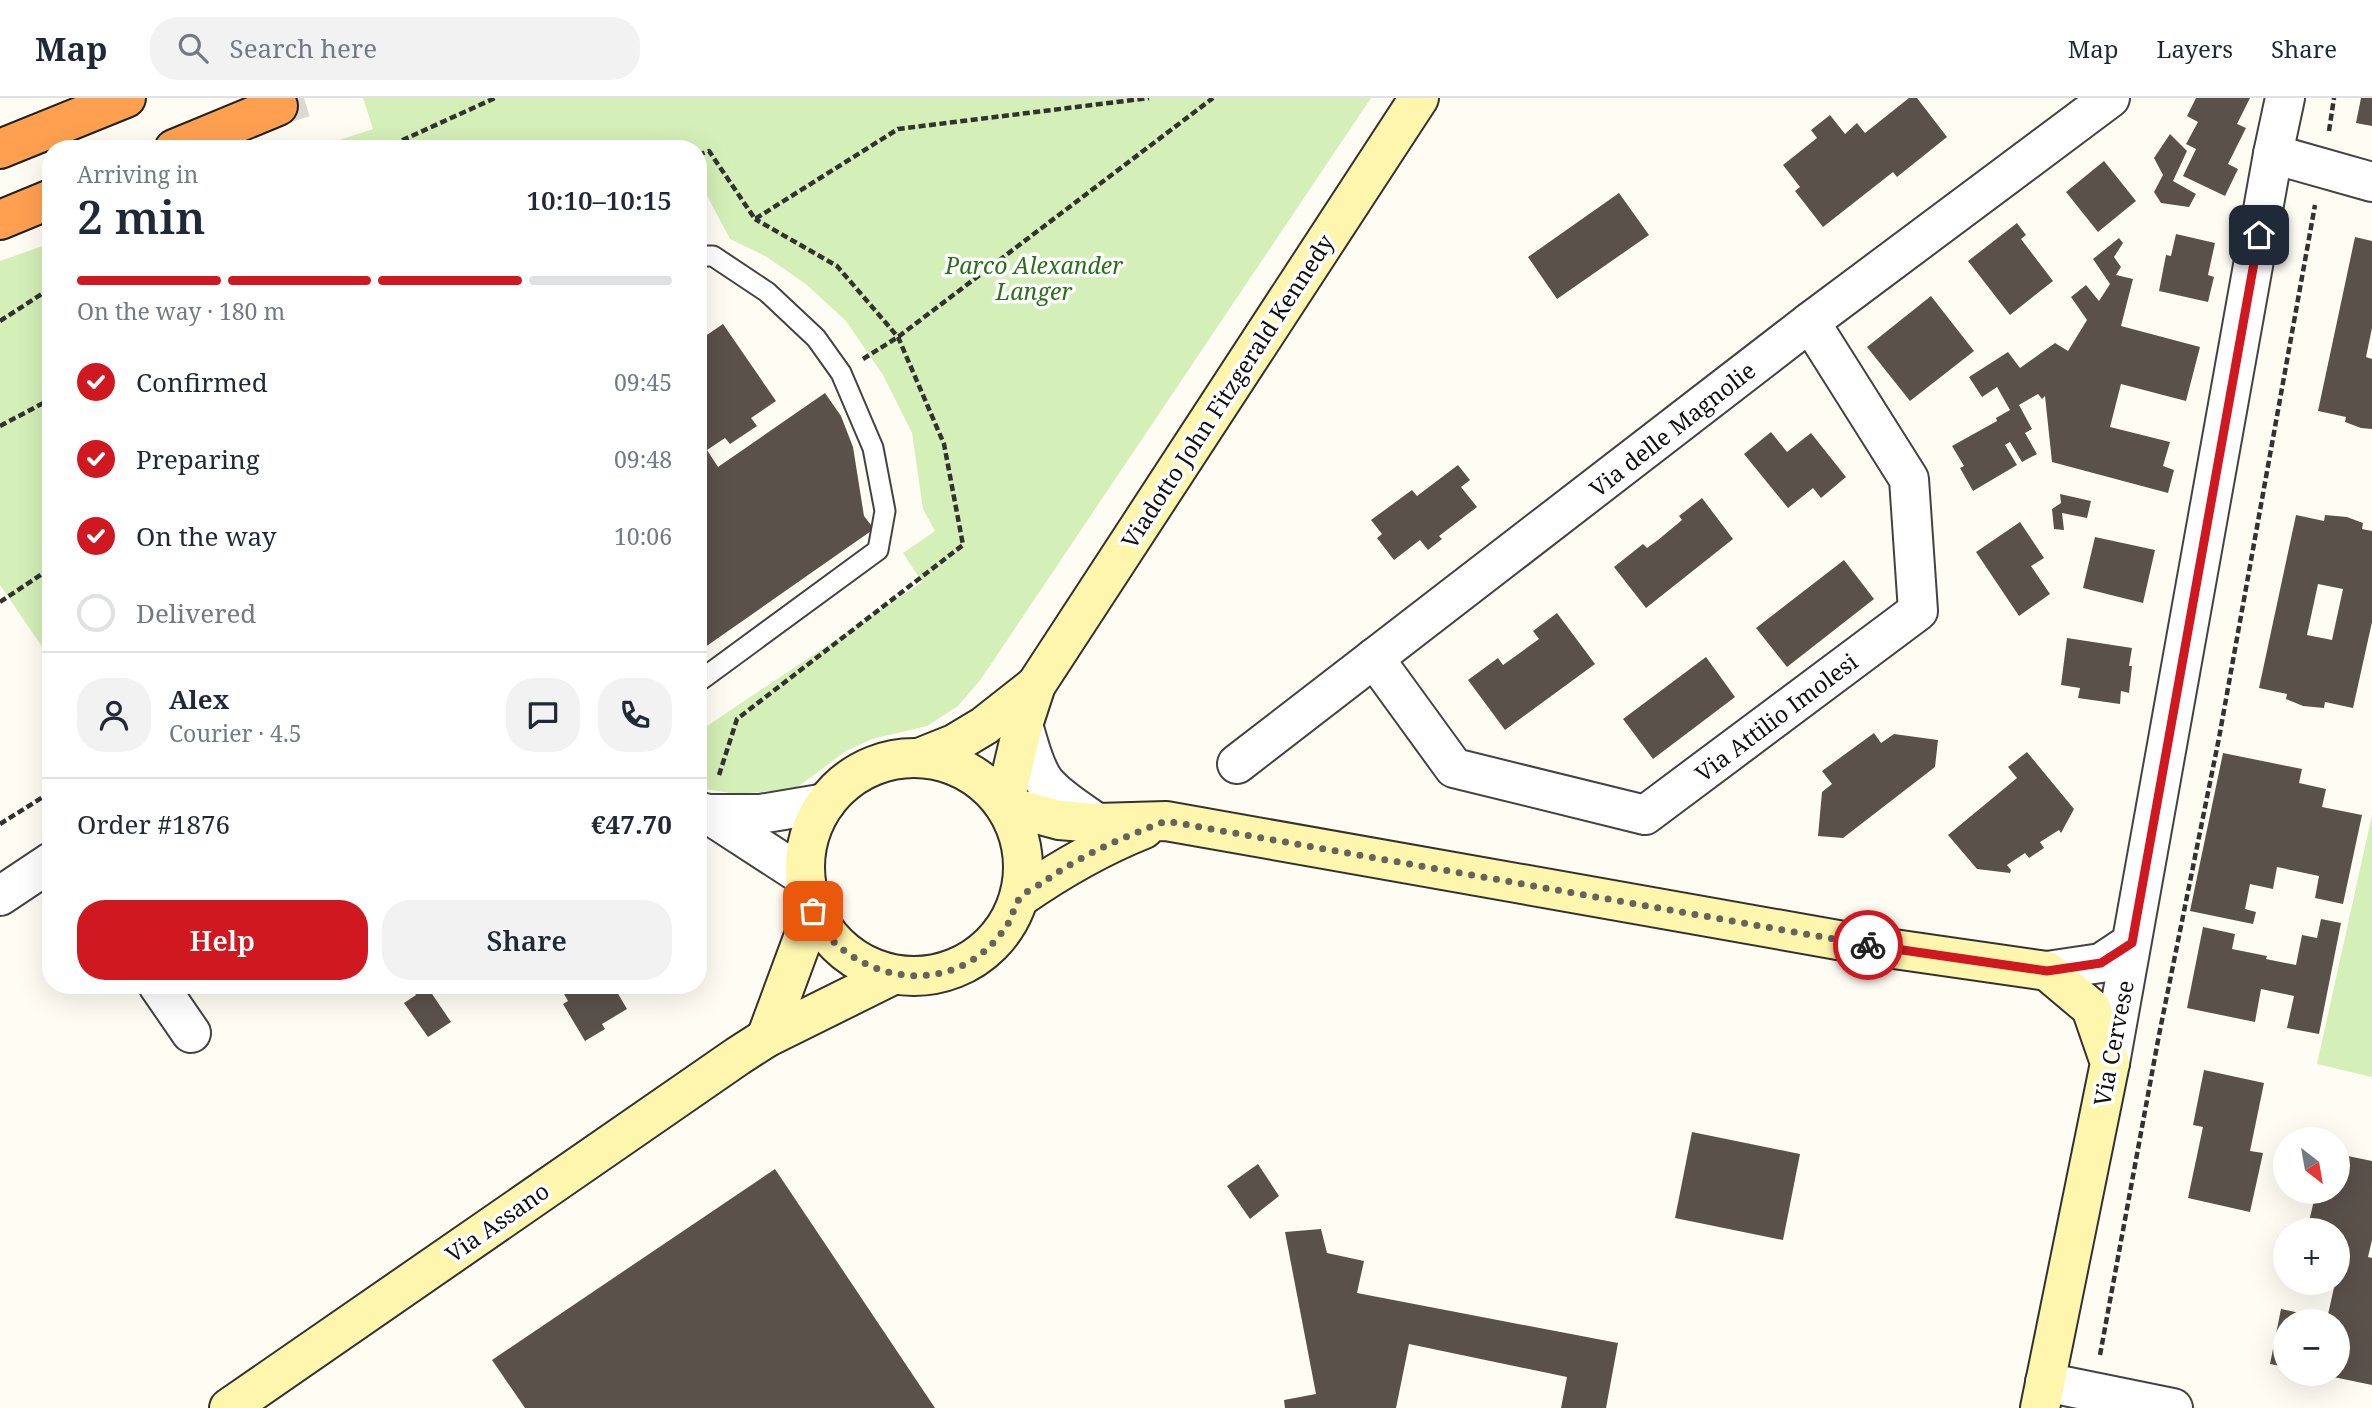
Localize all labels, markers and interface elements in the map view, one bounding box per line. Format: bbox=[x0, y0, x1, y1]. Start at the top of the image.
search box bbox=[150, 17, 640, 80]
text: Map bbox=[35, 26, 108, 71]
icon: search bbox=[174, 29, 212, 67]
text: Search here bbox=[230, 30, 377, 66]
text: Map bbox=[2068, 32, 2119, 65]
text: Layers bbox=[2157, 32, 2233, 65]
text: Share bbox=[2271, 32, 2337, 65]
text: Arriving in bbox=[77, 158, 198, 190]
text: 10:10–10:15 bbox=[526, 182, 672, 218]
text: 2 min bbox=[77, 185, 205, 247]
pin bbox=[2229, 205, 2289, 265]
icon: home bbox=[2240, 216, 2278, 254]
street label: Viadotto John Fitzgerald Kennedy bbox=[1113, 228, 1341, 554]
park label: Parco Alexander Langer bbox=[944, 249, 1123, 307]
text: On the way · 180 m bbox=[77, 295, 285, 327]
street label: Via delle Magnolie bbox=[1582, 354, 1762, 504]
icon: check bbox=[77, 363, 115, 401]
text: Confirmed bbox=[136, 364, 268, 400]
text: 09:45 bbox=[614, 366, 672, 398]
icon: check bbox=[77, 440, 115, 478]
text: Preparing bbox=[136, 441, 260, 477]
text: 09:48 bbox=[614, 443, 672, 475]
icon: check bbox=[77, 517, 115, 555]
text: On the way bbox=[136, 518, 276, 554]
text: 10:06 bbox=[614, 520, 672, 552]
text: Delivered bbox=[136, 595, 256, 631]
street label: Via Attilio Imolesi bbox=[1688, 645, 1864, 789]
button: person bbox=[77, 678, 151, 752]
button: chat bbox=[506, 678, 580, 752]
button: phone bbox=[598, 678, 672, 752]
text: Alex bbox=[169, 681, 229, 717]
text: Courier · 4.5 bbox=[169, 717, 302, 749]
text: Order #1876 bbox=[77, 806, 230, 842]
text: €47.70 bbox=[591, 806, 672, 842]
pin bbox=[783, 881, 843, 941]
icon: bag bbox=[794, 892, 832, 930]
button: Help bbox=[77, 900, 368, 980]
button: Share bbox=[382, 900, 672, 980]
courier bbox=[1833, 910, 1903, 980]
icon: bike bbox=[1849, 926, 1887, 964]
street label: Via Cervese bbox=[2085, 977, 2141, 1109]
north arrow bbox=[2273, 1127, 2350, 1204]
map controls bbox=[2273, 1127, 2350, 1386]
street label: Via Assano bbox=[439, 1175, 555, 1269]
button: + bbox=[2273, 1218, 2350, 1295]
button: − bbox=[2273, 1309, 2350, 1386]

